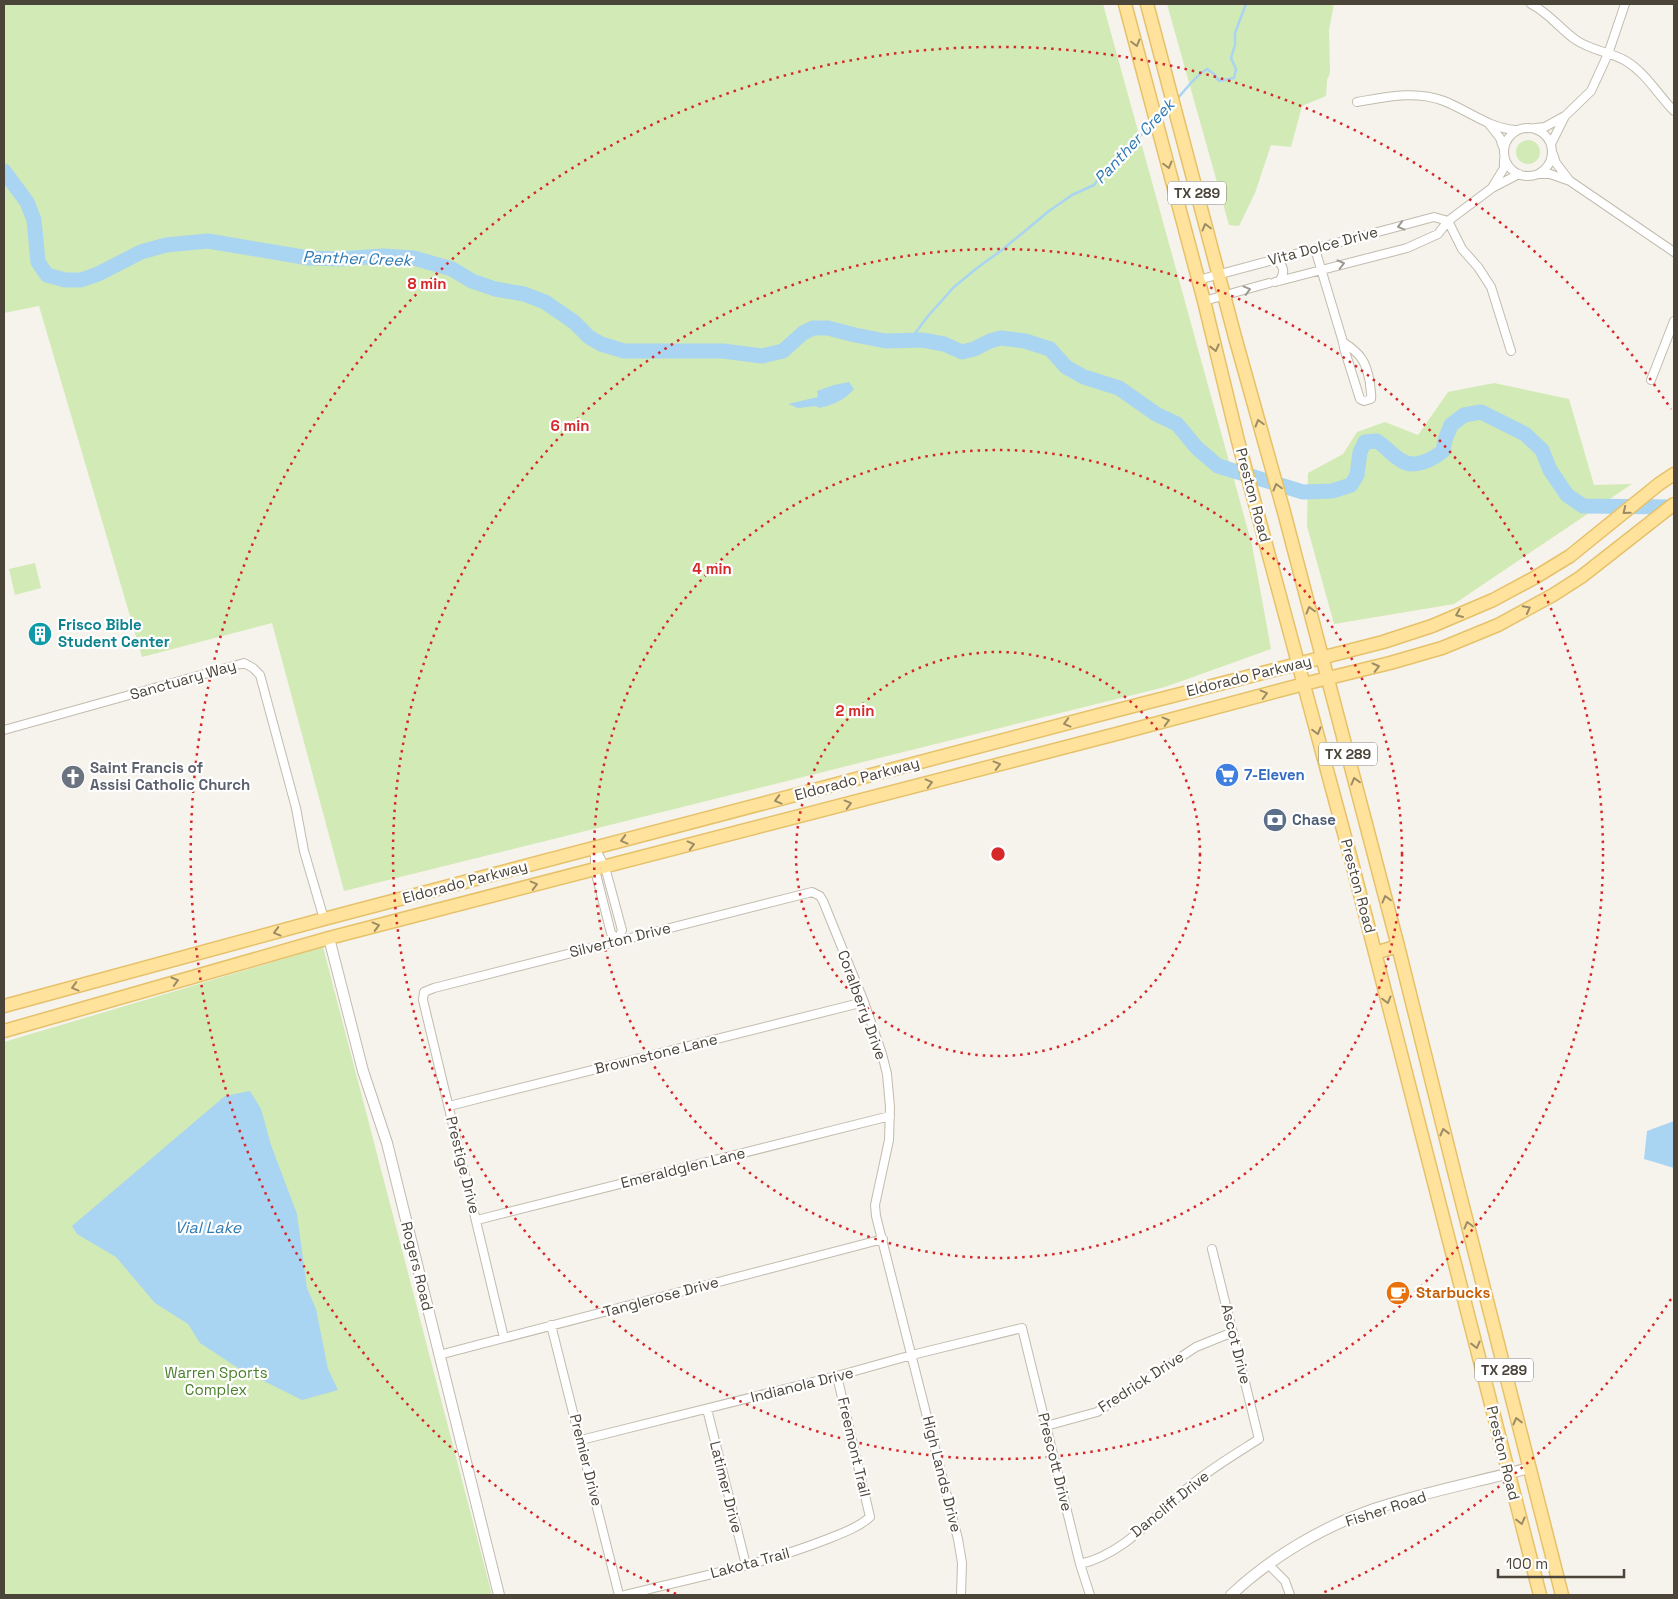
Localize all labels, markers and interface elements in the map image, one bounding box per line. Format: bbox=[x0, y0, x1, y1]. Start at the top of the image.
one-way arrow bbox=[1130, 39, 1141, 48]
water label: Panther Creek bbox=[1090, 93, 1181, 188]
one-way arrow bbox=[1162, 160, 1173, 169]
road number: TX 289 bbox=[1168, 182, 1226, 204]
one-way arrow bbox=[1396, 220, 1405, 231]
street label: Vita Dolce Drive bbox=[1266, 222, 1380, 269]
one-way arrow bbox=[1201, 223, 1212, 231]
water label: Panther Creek bbox=[302, 246, 414, 271]
one-way arrow bbox=[1337, 259, 1346, 270]
text: 8 min bbox=[408, 274, 446, 293]
one-way arrow bbox=[1242, 285, 1250, 295]
one-way arrow bbox=[1209, 344, 1220, 353]
text: 6 min bbox=[550, 416, 590, 435]
one-way arrow bbox=[1255, 419, 1265, 427]
street label: Preston Road bbox=[1232, 446, 1275, 544]
one-way arrow bbox=[1272, 482, 1283, 491]
one-way arrow bbox=[1622, 506, 1631, 515]
text: 4 min bbox=[692, 559, 732, 578]
one-way arrow bbox=[1521, 605, 1530, 615]
one-way arrow bbox=[1305, 607, 1315, 615]
one-way arrow bbox=[1455, 608, 1464, 619]
place label: Frisco Bible Student Center bbox=[58, 615, 170, 651]
building icon: Frisco Bible Student Center bbox=[27, 621, 53, 647]
street label: Eldorado Parkway bbox=[1184, 651, 1313, 700]
street label: Sanctuary Way bbox=[128, 655, 238, 704]
one-way arrow bbox=[1371, 662, 1380, 673]
one-way arrow bbox=[1259, 690, 1267, 700]
text: 2 min bbox=[836, 701, 874, 720]
one-way arrow bbox=[1161, 716, 1169, 726]
one-way arrow bbox=[1064, 718, 1072, 728]
one-way arrow bbox=[1311, 726, 1322, 735]
road number: TX 289 bbox=[1319, 742, 1377, 766]
street label: Eldorado Parkway bbox=[792, 753, 921, 804]
place label: Saint Francis of Assisi Catholic Church bbox=[90, 758, 250, 794]
one-way arrow bbox=[993, 760, 1002, 771]
supermarket icon: 7-Eleven bbox=[1214, 762, 1240, 788]
church icon: Saint Francis of Assisi Catholic Church bbox=[60, 764, 86, 790]
place label: 7-Eleven bbox=[1244, 765, 1305, 784]
one-way arrow bbox=[924, 778, 933, 788]
one-way arrow bbox=[1351, 778, 1361, 786]
one-way arrow bbox=[774, 794, 783, 805]
one-way arrow bbox=[844, 799, 853, 810]
bank icon: Chase bbox=[1262, 807, 1288, 833]
place label: Chase bbox=[1292, 810, 1336, 829]
one-way arrow bbox=[620, 834, 629, 845]
street label: Preston Road bbox=[1337, 837, 1380, 935]
one-way arrow bbox=[686, 840, 694, 850]
centre of rings bbox=[989, 845, 1007, 863]
street label: Eldorado Parkway bbox=[400, 856, 529, 907]
one-way arrow bbox=[529, 880, 538, 891]
one-way arrow bbox=[1381, 895, 1392, 904]
street label: Silverton Drive bbox=[567, 918, 673, 961]
one-way arrow bbox=[372, 921, 381, 932]
one-way arrow bbox=[272, 926, 281, 937]
street label: Coralberry Drive bbox=[834, 947, 891, 1062]
one-way arrow bbox=[170, 977, 178, 987]
one-way arrow bbox=[71, 981, 80, 992]
one-way arrow bbox=[1382, 995, 1392, 1003]
street label: Brownstone Lane bbox=[592, 1029, 719, 1078]
street label: Prestige Drive bbox=[442, 1114, 485, 1216]
one-way arrow bbox=[1439, 1128, 1450, 1137]
street label: Emeraldglen Lane bbox=[619, 1143, 747, 1192]
water label: Vial Lake bbox=[175, 1217, 242, 1238]
street label: Rogers Road bbox=[397, 1219, 438, 1312]
one-way arrow bbox=[1463, 1222, 1473, 1230]
street label: Tanglerose Drive bbox=[601, 1272, 721, 1321]
cafe icon: Starbucks bbox=[1385, 1280, 1411, 1306]
place label: Starbucks bbox=[1416, 1283, 1490, 1302]
street label: Ascot Drive bbox=[1217, 1302, 1256, 1386]
one-way arrow bbox=[1470, 1341, 1481, 1350]
street label: Fredrick Drive bbox=[1094, 1347, 1187, 1416]
road number: TX 289 bbox=[1475, 1358, 1533, 1382]
park label: Warren Sports Complex bbox=[164, 1363, 268, 1399]
street label: Indianola Drive bbox=[748, 1363, 855, 1406]
street label: Freemont Trail bbox=[834, 1395, 875, 1499]
street label: Preston Road bbox=[1483, 1404, 1524, 1502]
street label: Prescott Drive bbox=[1034, 1411, 1077, 1513]
street label: Premier Drive bbox=[566, 1412, 607, 1508]
street label: High Lands Drive bbox=[919, 1414, 966, 1534]
one-way arrow bbox=[1513, 1418, 1523, 1426]
street label: Latimer Drive bbox=[706, 1439, 747, 1535]
street label: Dancliff Drive bbox=[1127, 1466, 1213, 1541]
street label: Fisher Road bbox=[1343, 1486, 1429, 1531]
one-way arrow bbox=[1515, 1517, 1526, 1525]
street label: Lakota Trail bbox=[708, 1543, 792, 1582]
scale bar bbox=[1498, 1546, 1624, 1578]
text: 100 m bbox=[1506, 1554, 1548, 1573]

